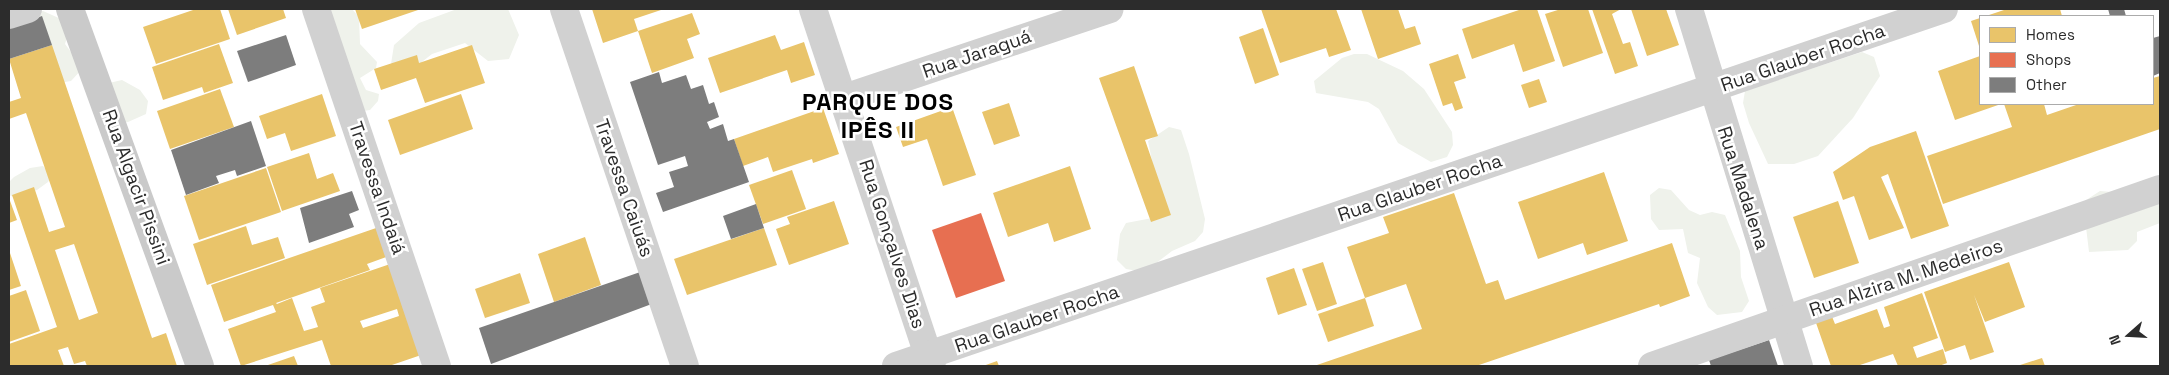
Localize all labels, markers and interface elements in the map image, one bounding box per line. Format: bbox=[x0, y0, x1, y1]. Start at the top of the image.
legend bbox=[1979, 15, 2154, 105]
street label: Rua Glauber Rocha bbox=[1718, 19, 1888, 97]
street label: Rua Jaraguá bbox=[920, 25, 1034, 83]
text: Homes bbox=[2026, 25, 2075, 44]
text: Shops bbox=[2026, 50, 2071, 69]
text: Other bbox=[2026, 75, 2067, 94]
district label: PARQUE DOS IPÊS II bbox=[801, 88, 955, 144]
street label: Rua Algacir Pissini bbox=[97, 106, 175, 268]
street label: Travessa Caiuás bbox=[590, 116, 658, 260]
street label: Travessa Indaiá bbox=[344, 119, 410, 257]
street label: Rua Madalena bbox=[1712, 124, 1774, 252]
street label: Rua Glauber Rocha bbox=[1335, 149, 1505, 227]
street label: Rua Gonçalves Dias bbox=[854, 157, 930, 331]
street label: Rua Alzira M. Medeiros bbox=[1806, 234, 2006, 322]
street label: Rua Glauber Rocha bbox=[952, 280, 1122, 358]
north arrow bbox=[2104, 310, 2154, 360]
text: N bbox=[2105, 333, 2125, 347]

